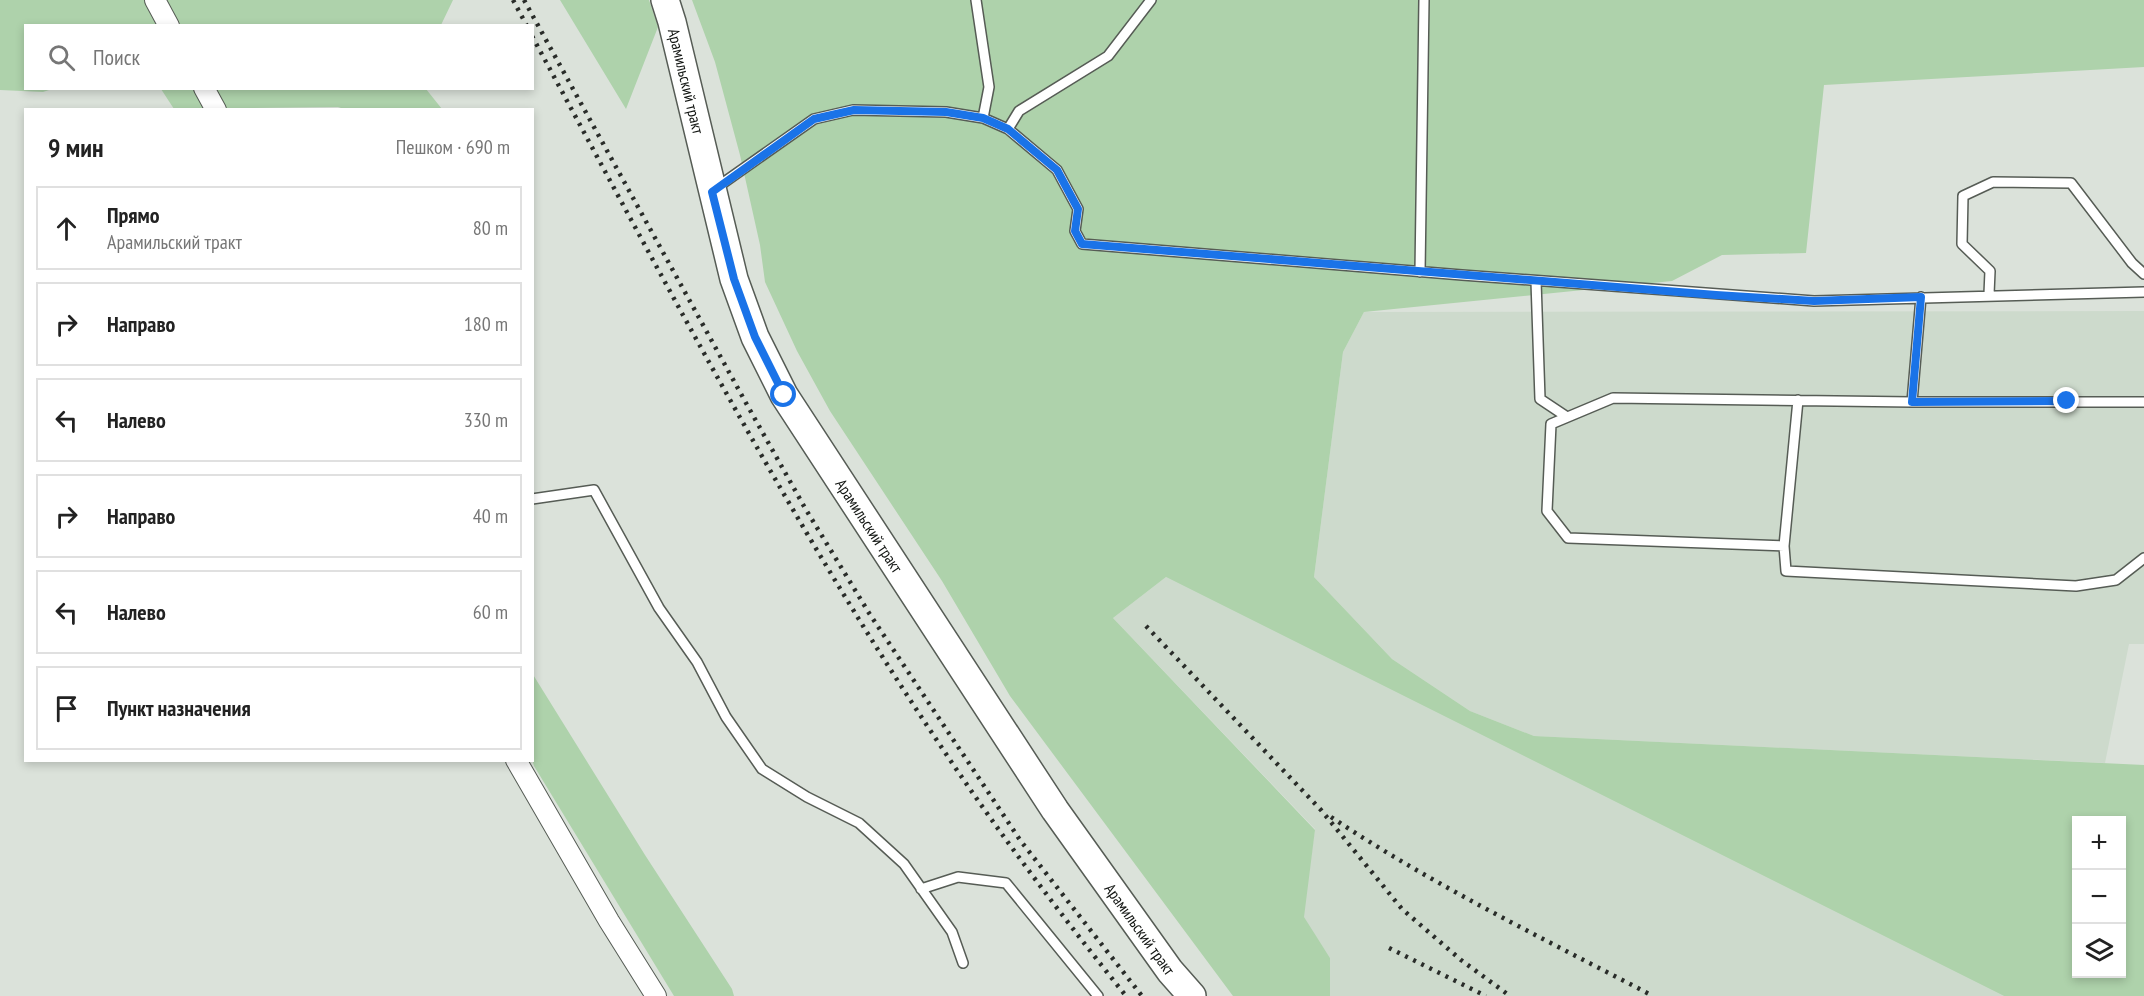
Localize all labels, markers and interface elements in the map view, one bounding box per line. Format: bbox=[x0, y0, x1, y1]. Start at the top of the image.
search box bbox=[24, 24, 534, 90]
street label: Арамильский тракт bbox=[664, 26, 709, 137]
icon: search bbox=[45, 41, 78, 74]
text: Поиск bbox=[93, 43, 140, 71]
text: 9 мин bbox=[48, 131, 103, 164]
text: Пешком · 690 m bbox=[396, 134, 510, 160]
text: Прямо bbox=[107, 201, 160, 229]
icon: ahead bbox=[50, 212, 83, 245]
text: 80 m bbox=[473, 215, 508, 241]
text: Арамильский тракт bbox=[107, 229, 242, 255]
icon: right bbox=[50, 308, 83, 341]
text: Направо bbox=[107, 310, 175, 338]
text: 180 m bbox=[464, 311, 508, 337]
route start bbox=[770, 381, 796, 407]
route end bbox=[2053, 387, 2079, 413]
icon: left bbox=[50, 404, 83, 437]
text: Налево bbox=[107, 406, 166, 434]
text: 330 m bbox=[464, 407, 508, 433]
street label: Арамильский тракт bbox=[831, 475, 908, 577]
icon: right bbox=[50, 500, 83, 533]
text: Направо bbox=[107, 502, 175, 530]
text: 40 m bbox=[473, 503, 508, 529]
icon: left bbox=[50, 596, 83, 629]
text: Налево bbox=[107, 598, 166, 626]
text: 60 m bbox=[473, 599, 508, 625]
icon: arrive bbox=[50, 692, 83, 725]
text: Пункт назначения bbox=[107, 694, 251, 722]
map controls bbox=[2072, 816, 2126, 978]
button: + bbox=[2072, 816, 2126, 870]
button: − bbox=[2072, 870, 2126, 924]
street label: Арамильский тракт bbox=[1101, 879, 1180, 980]
button: layers bbox=[2072, 924, 2126, 978]

